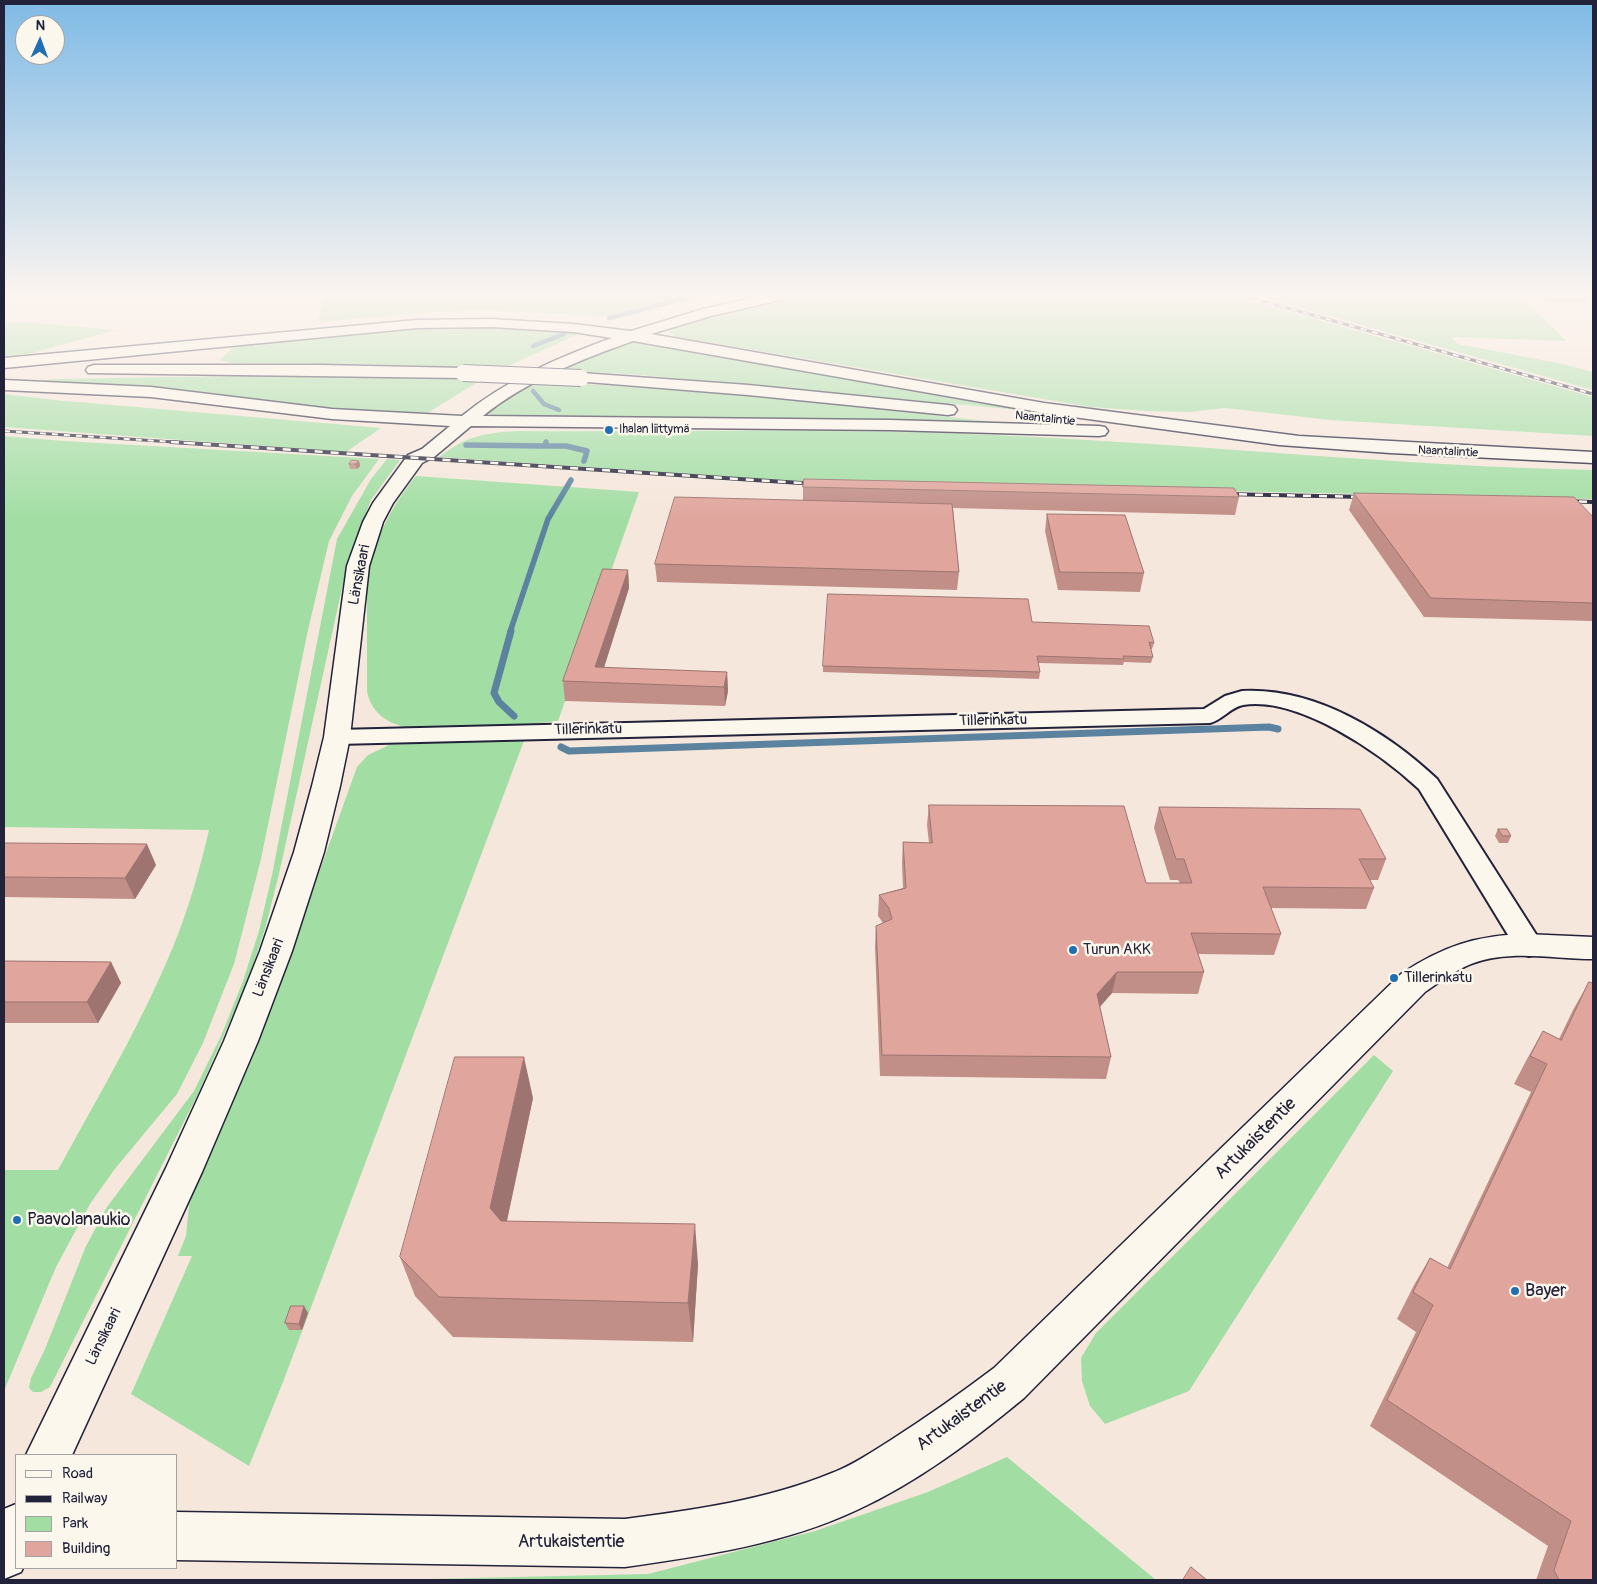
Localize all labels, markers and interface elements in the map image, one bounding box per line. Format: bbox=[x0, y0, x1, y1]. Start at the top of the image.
north arrow bbox=[15, 15, 65, 65]
text: N bbox=[35, 17, 46, 34]
street label: Naantalintie bbox=[1014, 409, 1076, 429]
place label: Ihalan liittymä bbox=[619, 423, 689, 437]
marker: Ihalan liittymä bbox=[603, 424, 615, 436]
street label: Naantalintie bbox=[1417, 443, 1479, 461]
street label: Länsikaari bbox=[345, 543, 375, 607]
street label: Tillerinkatu bbox=[959, 711, 1027, 731]
street label: Tillerinkatu bbox=[554, 720, 622, 740]
street label: Länsikaari bbox=[250, 936, 288, 1000]
place label: Turun AKK bbox=[1083, 941, 1151, 959]
marker: Turun AKK bbox=[1067, 944, 1079, 956]
place label: Tillerinkatu bbox=[1404, 969, 1472, 987]
marker: Tillerinkatu bbox=[1388, 972, 1400, 984]
street label: Artukaistentie bbox=[1211, 1094, 1301, 1184]
place label: Paavolanaukio bbox=[27, 1209, 130, 1231]
marker: Paavolanaukio bbox=[11, 1214, 23, 1226]
place label: Bayer bbox=[1525, 1280, 1566, 1302]
marker: Bayer bbox=[1509, 1285, 1521, 1297]
street label: Länsikaari bbox=[82, 1305, 126, 1369]
street label: Artukaistentie bbox=[913, 1376, 1011, 1456]
legend bbox=[15, 1454, 178, 1569]
text: Road bbox=[62, 1464, 93, 1483]
text: Railway bbox=[62, 1489, 107, 1508]
text: Park bbox=[62, 1514, 88, 1533]
street label: Artukaistentie bbox=[518, 1531, 624, 1553]
text: Building bbox=[62, 1539, 110, 1558]

